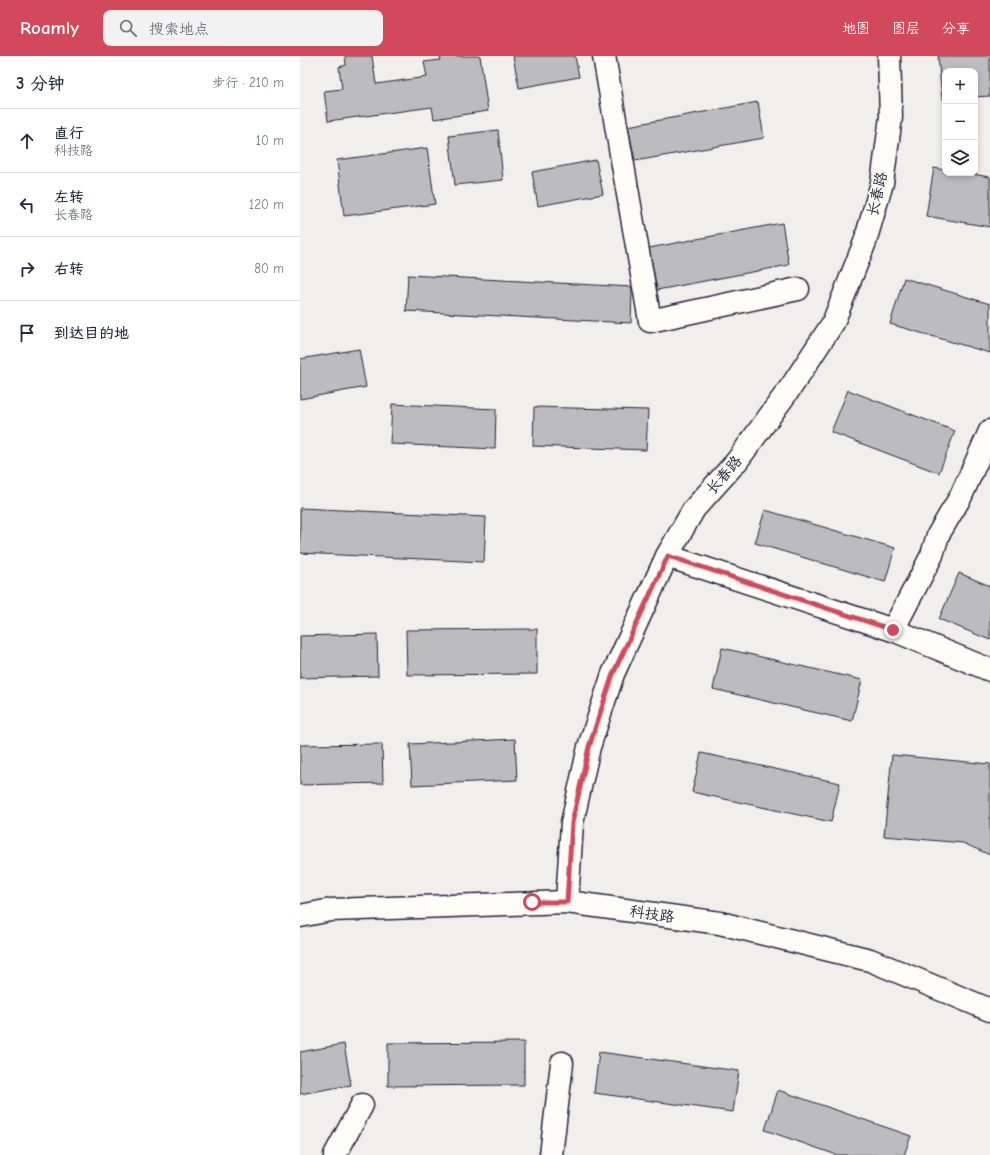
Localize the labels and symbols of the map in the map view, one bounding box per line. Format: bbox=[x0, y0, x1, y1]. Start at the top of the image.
street label: 长春路 bbox=[863, 170, 891, 218]
street label: 长春路 bbox=[702, 452, 746, 498]
route end bbox=[884, 621, 902, 639]
route start bbox=[523, 893, 541, 911]
street label: 科技路 bbox=[628, 902, 676, 926]

